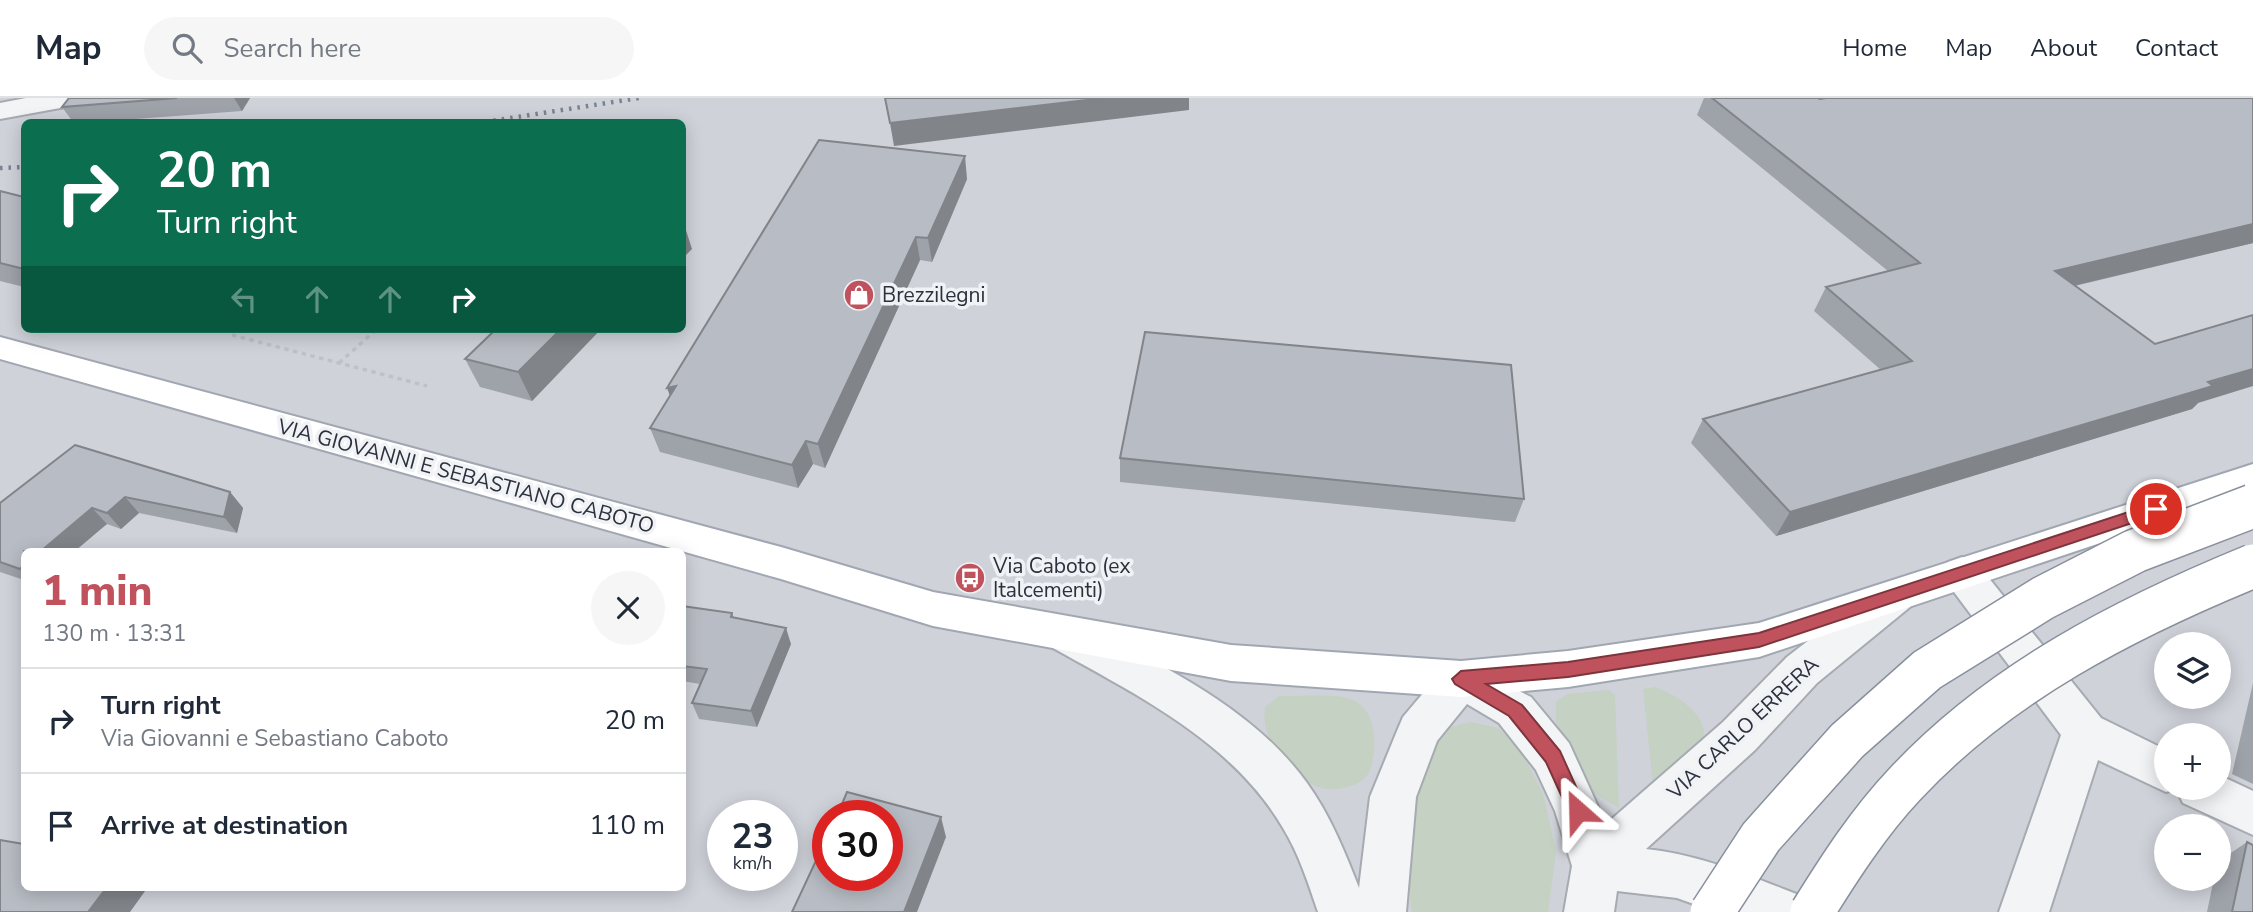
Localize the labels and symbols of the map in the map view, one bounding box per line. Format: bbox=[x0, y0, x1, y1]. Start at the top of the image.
shop icon: Brezzilegni bbox=[842, 278, 876, 312]
place label: Brezzilegni bbox=[882, 281, 985, 309]
street label: VIA GIOVANNI E SEBASTIANO CABOTO bbox=[274, 412, 657, 540]
pin bbox=[2126, 479, 2186, 539]
place label: Via Caboto (ex Italcementi) bbox=[992, 552, 1130, 604]
bus stop icon: Via Caboto (ex Italcementi) bbox=[953, 561, 987, 595]
street label: VIA CARLO ERRERA bbox=[1660, 650, 1825, 806]
position arrow bbox=[1541, 774, 1615, 848]
speed limit sign: 30 bbox=[812, 800, 903, 891]

